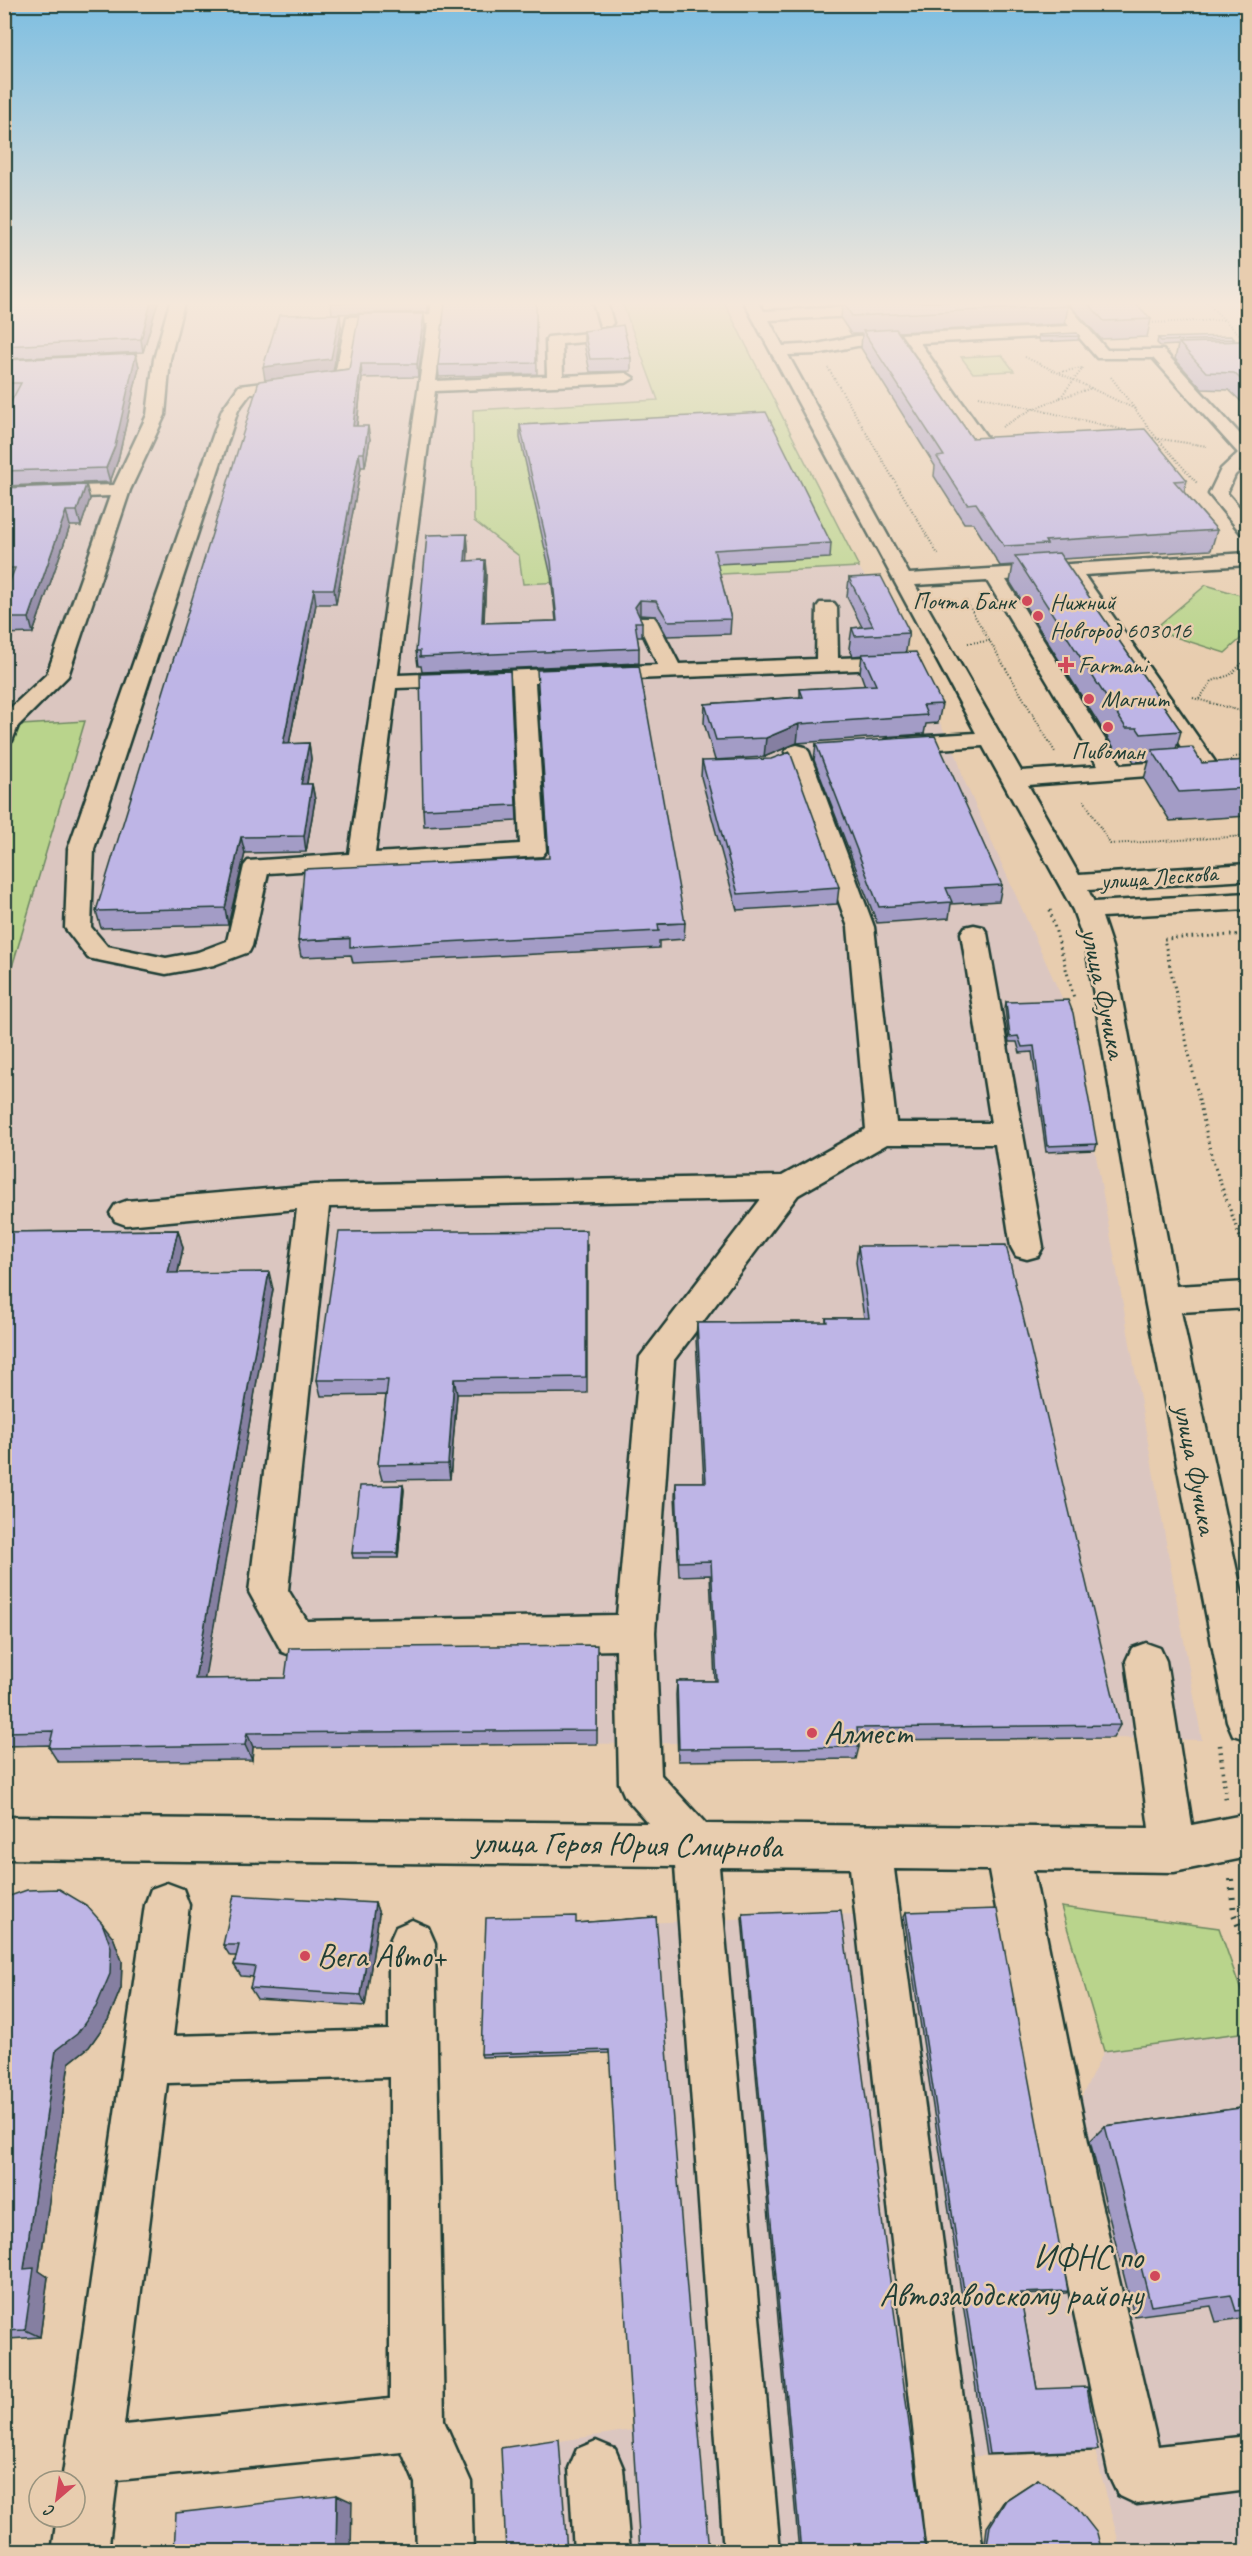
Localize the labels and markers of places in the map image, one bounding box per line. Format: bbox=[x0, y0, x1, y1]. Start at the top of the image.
place label: Почта Банк bbox=[913, 586, 1017, 616]
place label: Нижний Новгород 603016 bbox=[1050, 587, 1192, 645]
marker: Почта Банк bbox=[1020, 594, 1034, 608]
marker: Нижний Новгород 603016 bbox=[1031, 609, 1045, 623]
place label: Farmani bbox=[1078, 650, 1150, 680]
marker: Farmani bbox=[1059, 658, 1073, 672]
place label: Магнит bbox=[1101, 684, 1170, 714]
marker: Магнит bbox=[1082, 692, 1096, 706]
marker: Пивоман bbox=[1101, 720, 1115, 734]
place label: Пивоман bbox=[1072, 736, 1146, 766]
place label: Алмест bbox=[824, 1712, 913, 1754]
marker: Алмест bbox=[805, 1726, 819, 1740]
place label: Вега Авто+ bbox=[317, 1935, 447, 1977]
marker: Вега Авто+ bbox=[298, 1949, 312, 1963]
place label: ИФНС по Автозаводскому району bbox=[879, 2236, 1146, 2316]
marker: ИФНС по Автозаводскому району bbox=[1148, 2269, 1162, 2283]

